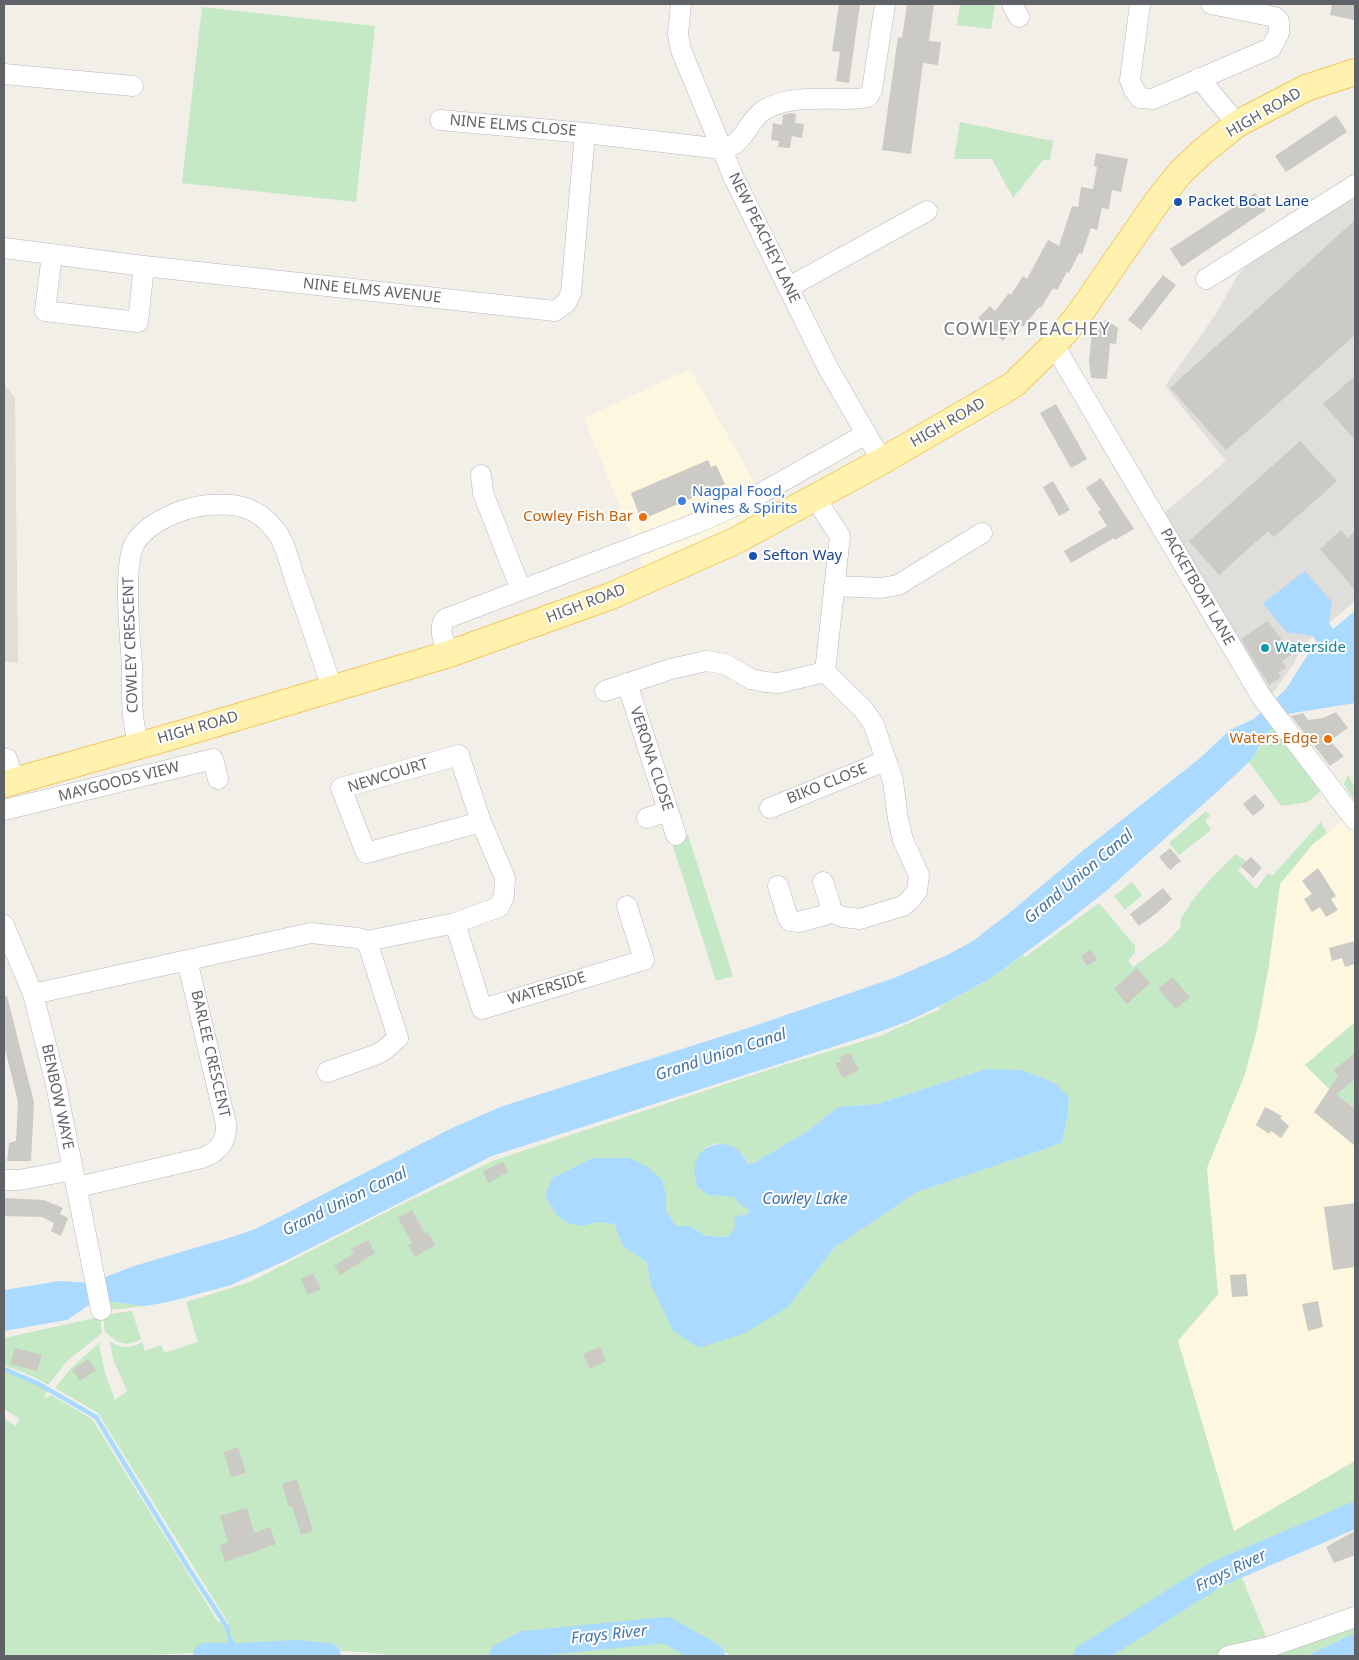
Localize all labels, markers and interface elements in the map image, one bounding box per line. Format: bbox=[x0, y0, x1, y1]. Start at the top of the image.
street label: HIGH ROAD bbox=[1223, 84, 1305, 142]
street label: NINE ELMS CLOSE bbox=[449, 111, 577, 141]
street label: NEW PEACHEY LANE bbox=[725, 170, 803, 306]
place label: Packet Boat Lane bbox=[1188, 193, 1309, 211]
marker: Packet Boat Lane bbox=[1172, 196, 1184, 208]
street label: NINE ELMS AVENUE bbox=[302, 275, 442, 307]
district label: COWLEY PEACHEY bbox=[942, 319, 1112, 341]
street label: HIGH ROAD bbox=[907, 394, 989, 452]
place label: Nagpal Food, Wines & Spirits bbox=[692, 483, 798, 518]
marker: Nagpal Food, Wines & Spirits bbox=[676, 495, 688, 507]
place label: Cowley Fish Bar bbox=[523, 508, 633, 526]
marker: Cowley Fish Bar bbox=[637, 511, 649, 523]
street label: PACKETBOAT LANE bbox=[1156, 525, 1238, 649]
place label: Sefton Way bbox=[763, 547, 842, 565]
marker: Sefton Way bbox=[747, 550, 759, 562]
street label: COWLEY CRESCENT bbox=[120, 577, 142, 713]
street label: HIGH ROAD bbox=[544, 581, 628, 627]
place label: Waterside bbox=[1275, 639, 1346, 657]
marker: Waterside bbox=[1259, 642, 1271, 654]
street label: VERONA CLOSE bbox=[626, 705, 676, 813]
street label: HIGH ROAD bbox=[155, 708, 241, 748]
place label: Waters Edge bbox=[1230, 730, 1318, 748]
marker: Waters Edge bbox=[1322, 733, 1334, 745]
street label: NEWCOURT bbox=[346, 755, 430, 797]
street label: MAYGOODS VIEW bbox=[57, 758, 181, 806]
street label: BIKO CLOSE bbox=[784, 760, 870, 808]
water label: Grand Union Canal bbox=[1021, 826, 1137, 928]
street label: WATERSIDE bbox=[506, 969, 588, 1009]
street label: BARLEE CRESCENT bbox=[187, 989, 233, 1119]
water label: Grand Union Canal bbox=[653, 1025, 789, 1085]
street label: BENBOW WAYE bbox=[37, 1043, 77, 1151]
water label: Grand Union Canal bbox=[280, 1163, 410, 1241]
water label: Cowley Lake bbox=[762, 1189, 848, 1209]
water label: Frays River bbox=[1192, 1546, 1270, 1596]
water label: Frays River bbox=[570, 1621, 648, 1649]

